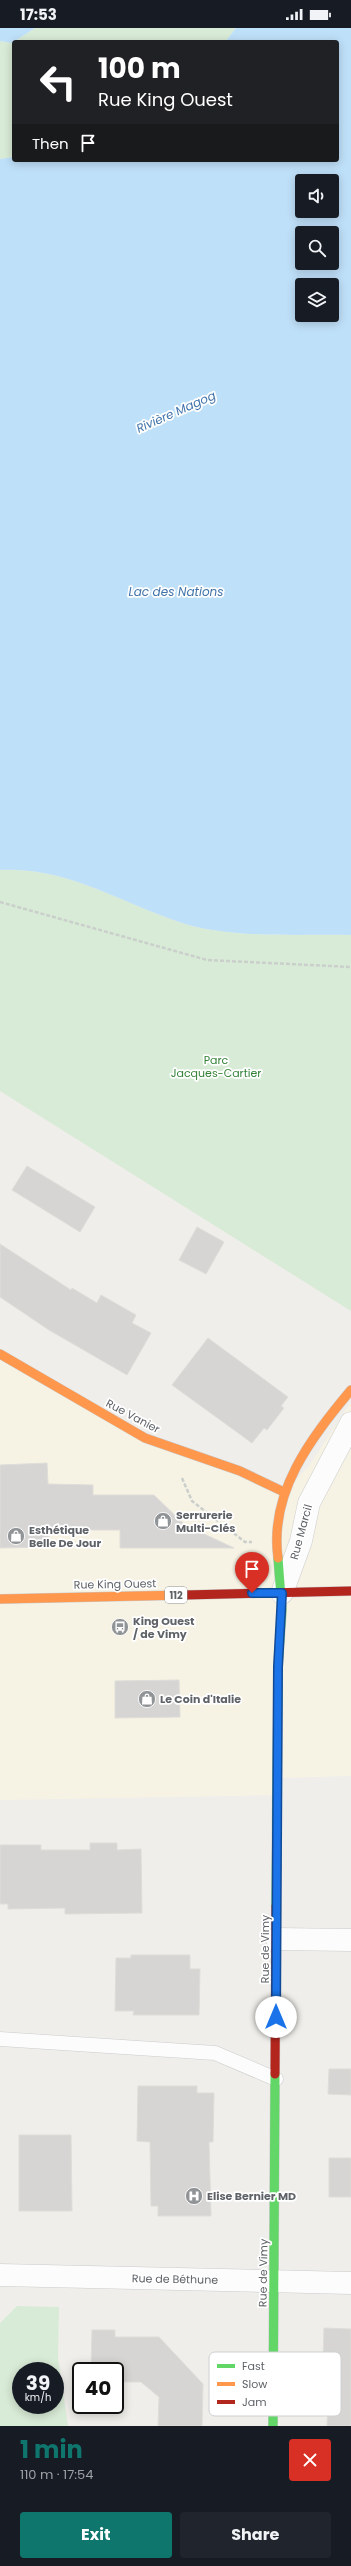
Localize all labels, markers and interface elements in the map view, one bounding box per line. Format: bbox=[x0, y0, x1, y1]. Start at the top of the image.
text: 17:53 bbox=[20, 4, 57, 25]
text: 100 m bbox=[98, 49, 181, 88]
icon: left bbox=[32, 56, 84, 108]
text: Rue King Ouest bbox=[98, 87, 233, 112]
icon: arrive bbox=[77, 132, 99, 154]
text: Then bbox=[32, 133, 69, 154]
map controls bbox=[295, 174, 339, 322]
button: sound bbox=[295, 174, 339, 218]
button: search bbox=[295, 226, 339, 270]
button: layers bbox=[295, 278, 339, 322]
water label: Rivière Magog bbox=[133, 386, 218, 437]
water label: Lac des Nations bbox=[128, 583, 224, 600]
park label: Parc Jacques-Cartier bbox=[171, 1052, 261, 1081]
street label: Rue Vanier bbox=[103, 1395, 163, 1437]
street label: Rue Marcil bbox=[286, 1503, 316, 1561]
place label: Serrurerie Multi-Clés bbox=[176, 1507, 235, 1536]
shop icon: Serrurerie Multi-Clés bbox=[153, 1511, 173, 1531]
place label: Esthétique Belle De Jour bbox=[29, 1522, 102, 1551]
shop icon: Esthétique Belle De Jour bbox=[6, 1526, 26, 1546]
pin bbox=[235, 1552, 269, 1593]
icon: arrive bbox=[241, 1558, 263, 1580]
street label: Rue King Ouest bbox=[74, 1575, 156, 1593]
road number: 112 bbox=[165, 1587, 187, 1603]
place label: King Ouest / de Vimy bbox=[133, 1613, 195, 1642]
bus stop icon: King Ouest / de Vimy bbox=[110, 1617, 130, 1637]
shop icon: Le Coin d'Italie bbox=[137, 1689, 157, 1709]
place label: Le Coin d'Italie bbox=[160, 1691, 241, 1707]
street label: Rue de Vimy bbox=[257, 1914, 273, 1983]
position arrow bbox=[255, 1996, 297, 2038]
hospital icon: Elise Bernier MD bbox=[184, 2186, 204, 2206]
place label: Elise Bernier MD bbox=[207, 2188, 296, 2204]
street label: Rue de Vimy bbox=[254, 2238, 272, 2307]
street label: Rue de Béthune bbox=[132, 2270, 218, 2288]
legend bbox=[209, 2352, 341, 2416]
text: Fast bbox=[242, 2358, 265, 2374]
speed limit sign: 40 bbox=[72, 2362, 124, 2414]
text: 39 bbox=[26, 2369, 50, 2397]
text: Slow bbox=[242, 2376, 267, 2392]
text: km/h bbox=[25, 2390, 51, 2405]
text: Jam bbox=[242, 2394, 267, 2410]
text: 1 min bbox=[20, 2433, 83, 2466]
button: close bbox=[289, 2439, 331, 2481]
text: 110 m · 17:54 bbox=[20, 2465, 93, 2484]
button: Exit bbox=[20, 2512, 172, 2558]
button: Share bbox=[180, 2512, 331, 2558]

